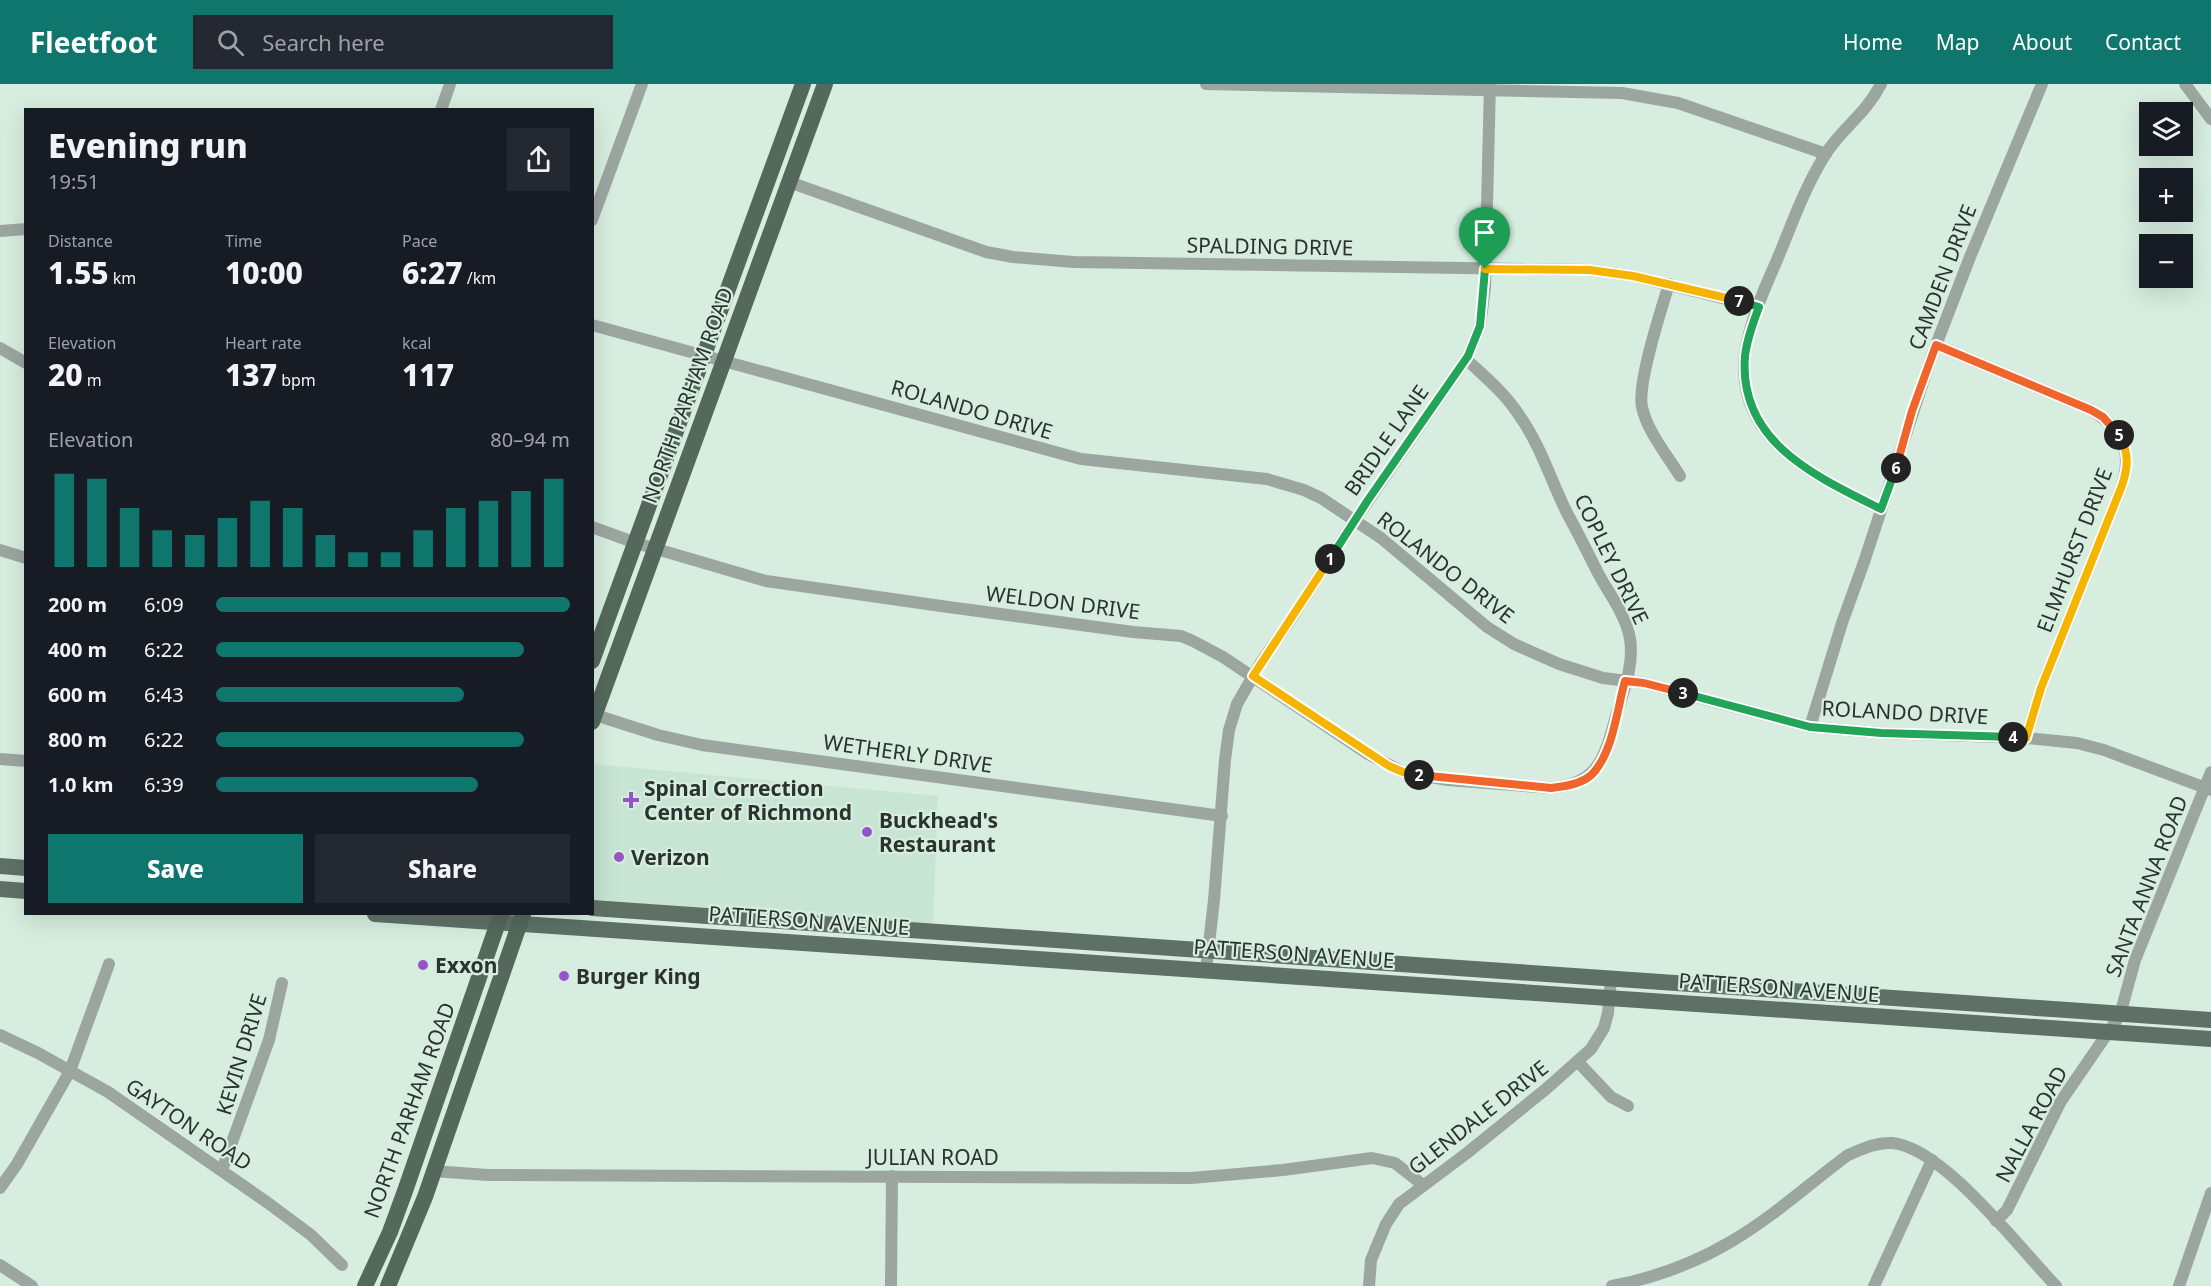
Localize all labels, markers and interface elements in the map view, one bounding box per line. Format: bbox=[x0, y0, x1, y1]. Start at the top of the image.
search box bbox=[193, 15, 613, 69]
text: Fleetfoot bbox=[30, 23, 157, 61]
icon: search bbox=[214, 26, 247, 59]
text: Search here bbox=[262, 27, 385, 57]
text: Home bbox=[1843, 28, 1903, 56]
text: Map bbox=[1936, 28, 1979, 56]
text: About bbox=[2012, 28, 2072, 56]
text: Contact bbox=[2105, 28, 2181, 56]
map controls bbox=[2139, 102, 2193, 288]
button: layers bbox=[2139, 102, 2193, 156]
text: Evening run bbox=[48, 123, 248, 168]
button: share bbox=[507, 128, 570, 191]
text: 19:51 bbox=[48, 168, 99, 195]
button: + bbox=[2139, 168, 2193, 222]
street label: CAMDEN DRIVE bbox=[1901, 200, 1983, 354]
pin bbox=[1459, 207, 1510, 269]
icon: arrive bbox=[1468, 216, 1501, 249]
text: Distance bbox=[48, 230, 113, 252]
text: Time bbox=[225, 230, 262, 252]
text: Pace bbox=[402, 230, 437, 252]
street label: SPALDING DRIVE bbox=[1186, 231, 1354, 261]
button: − bbox=[2139, 234, 2193, 288]
text: 1.55 bbox=[48, 252, 109, 293]
text: 10:00 bbox=[225, 252, 303, 293]
text: 6:27 bbox=[402, 252, 463, 293]
text: km bbox=[109, 267, 136, 289]
text: /km bbox=[463, 267, 496, 289]
street label: NORTH PARHAM ROAD bbox=[635, 283, 739, 507]
pin: 7 bbox=[1724, 286, 1754, 316]
text: 7 bbox=[1734, 290, 1744, 312]
text: Elevation bbox=[48, 332, 116, 354]
text: Heart rate bbox=[225, 332, 301, 354]
text: kcal bbox=[402, 332, 431, 354]
text: 20 bbox=[48, 354, 83, 395]
text: 137 bbox=[225, 354, 277, 395]
text: 117 bbox=[402, 354, 454, 395]
text: m bbox=[83, 369, 102, 391]
text: bpm bbox=[277, 369, 316, 391]
street label: ROLANDO DRIVE bbox=[888, 373, 1056, 445]
street label: BRIDLE LANE bbox=[1337, 379, 1435, 501]
pin: 5 bbox=[2104, 420, 2134, 450]
text: 5 bbox=[2114, 424, 2124, 446]
text: Elevation bbox=[48, 426, 133, 453]
text: 80–94 m bbox=[490, 426, 570, 453]
pin: 6 bbox=[1881, 453, 1911, 483]
text: 6 bbox=[1891, 457, 1901, 479]
street label: ELMHURST DRIVE bbox=[2030, 464, 2118, 636]
street label: COPLEY DRIVE bbox=[1568, 489, 1656, 629]
street label: ROLANDO DRIVE bbox=[1372, 505, 1520, 629]
pin: 1 bbox=[1315, 544, 1345, 574]
text: 1 bbox=[1325, 548, 1335, 570]
street label: WELDON DRIVE bbox=[984, 579, 1142, 625]
text: 200 m bbox=[48, 591, 107, 618]
text: 6:09 bbox=[144, 591, 184, 618]
text: 400 m bbox=[48, 636, 107, 663]
text: 6:22 bbox=[144, 636, 184, 663]
pin: 3 bbox=[1668, 678, 1698, 708]
text: 600 m bbox=[48, 681, 107, 708]
text: 6:43 bbox=[144, 681, 184, 708]
text: 3 bbox=[1678, 682, 1688, 704]
street label: ROLANDO DRIVE bbox=[1821, 694, 1989, 730]
pin: 4 bbox=[1998, 722, 2028, 752]
text: 800 m bbox=[48, 726, 107, 753]
text: 6:22 bbox=[144, 726, 184, 753]
text: 4 bbox=[2008, 726, 2018, 748]
street label: WETHERLY DRIVE bbox=[822, 727, 994, 779]
pin: 2 bbox=[1404, 760, 1434, 790]
text: 2 bbox=[1414, 764, 1424, 786]
text: 1.0 km bbox=[48, 771, 114, 798]
text: 6:39 bbox=[144, 771, 184, 798]
place label: Spinal Correction Center of Richmond bbox=[644, 774, 852, 826]
marker: Spinal Correction Center of Richmond bbox=[622, 791, 640, 809]
street label: SANTA ANNA ROAD bbox=[2099, 791, 2193, 981]
place label: Buckhead's Restaurant bbox=[879, 806, 998, 858]
marker: Buckhead's Restaurant bbox=[860, 825, 874, 839]
button: Save bbox=[48, 834, 303, 903]
button: Share bbox=[315, 834, 570, 903]
place label: Verizon bbox=[631, 843, 710, 871]
marker: Verizon bbox=[612, 850, 626, 864]
street label: PATTERSON AVENUE bbox=[708, 899, 910, 941]
street label: PATTERSON AVENUE bbox=[1193, 932, 1395, 974]
place label: Exxon bbox=[435, 951, 497, 979]
marker: Exxon bbox=[416, 958, 430, 972]
place label: Burger King bbox=[576, 962, 701, 990]
street label: PATTERSON AVENUE bbox=[1678, 966, 1880, 1008]
marker: Burger King bbox=[557, 969, 571, 983]
street label: KEVIN DRIVE bbox=[209, 990, 273, 1118]
street label: NORTH PARHAM ROAD bbox=[357, 998, 461, 1222]
street label: GLENDALE DRIVE bbox=[1402, 1054, 1554, 1180]
street label: NALLA ROAD bbox=[1989, 1061, 2073, 1187]
street label: GAYTON ROAD bbox=[121, 1072, 257, 1176]
street label: JULIAN ROAD bbox=[865, 1143, 999, 1171]

